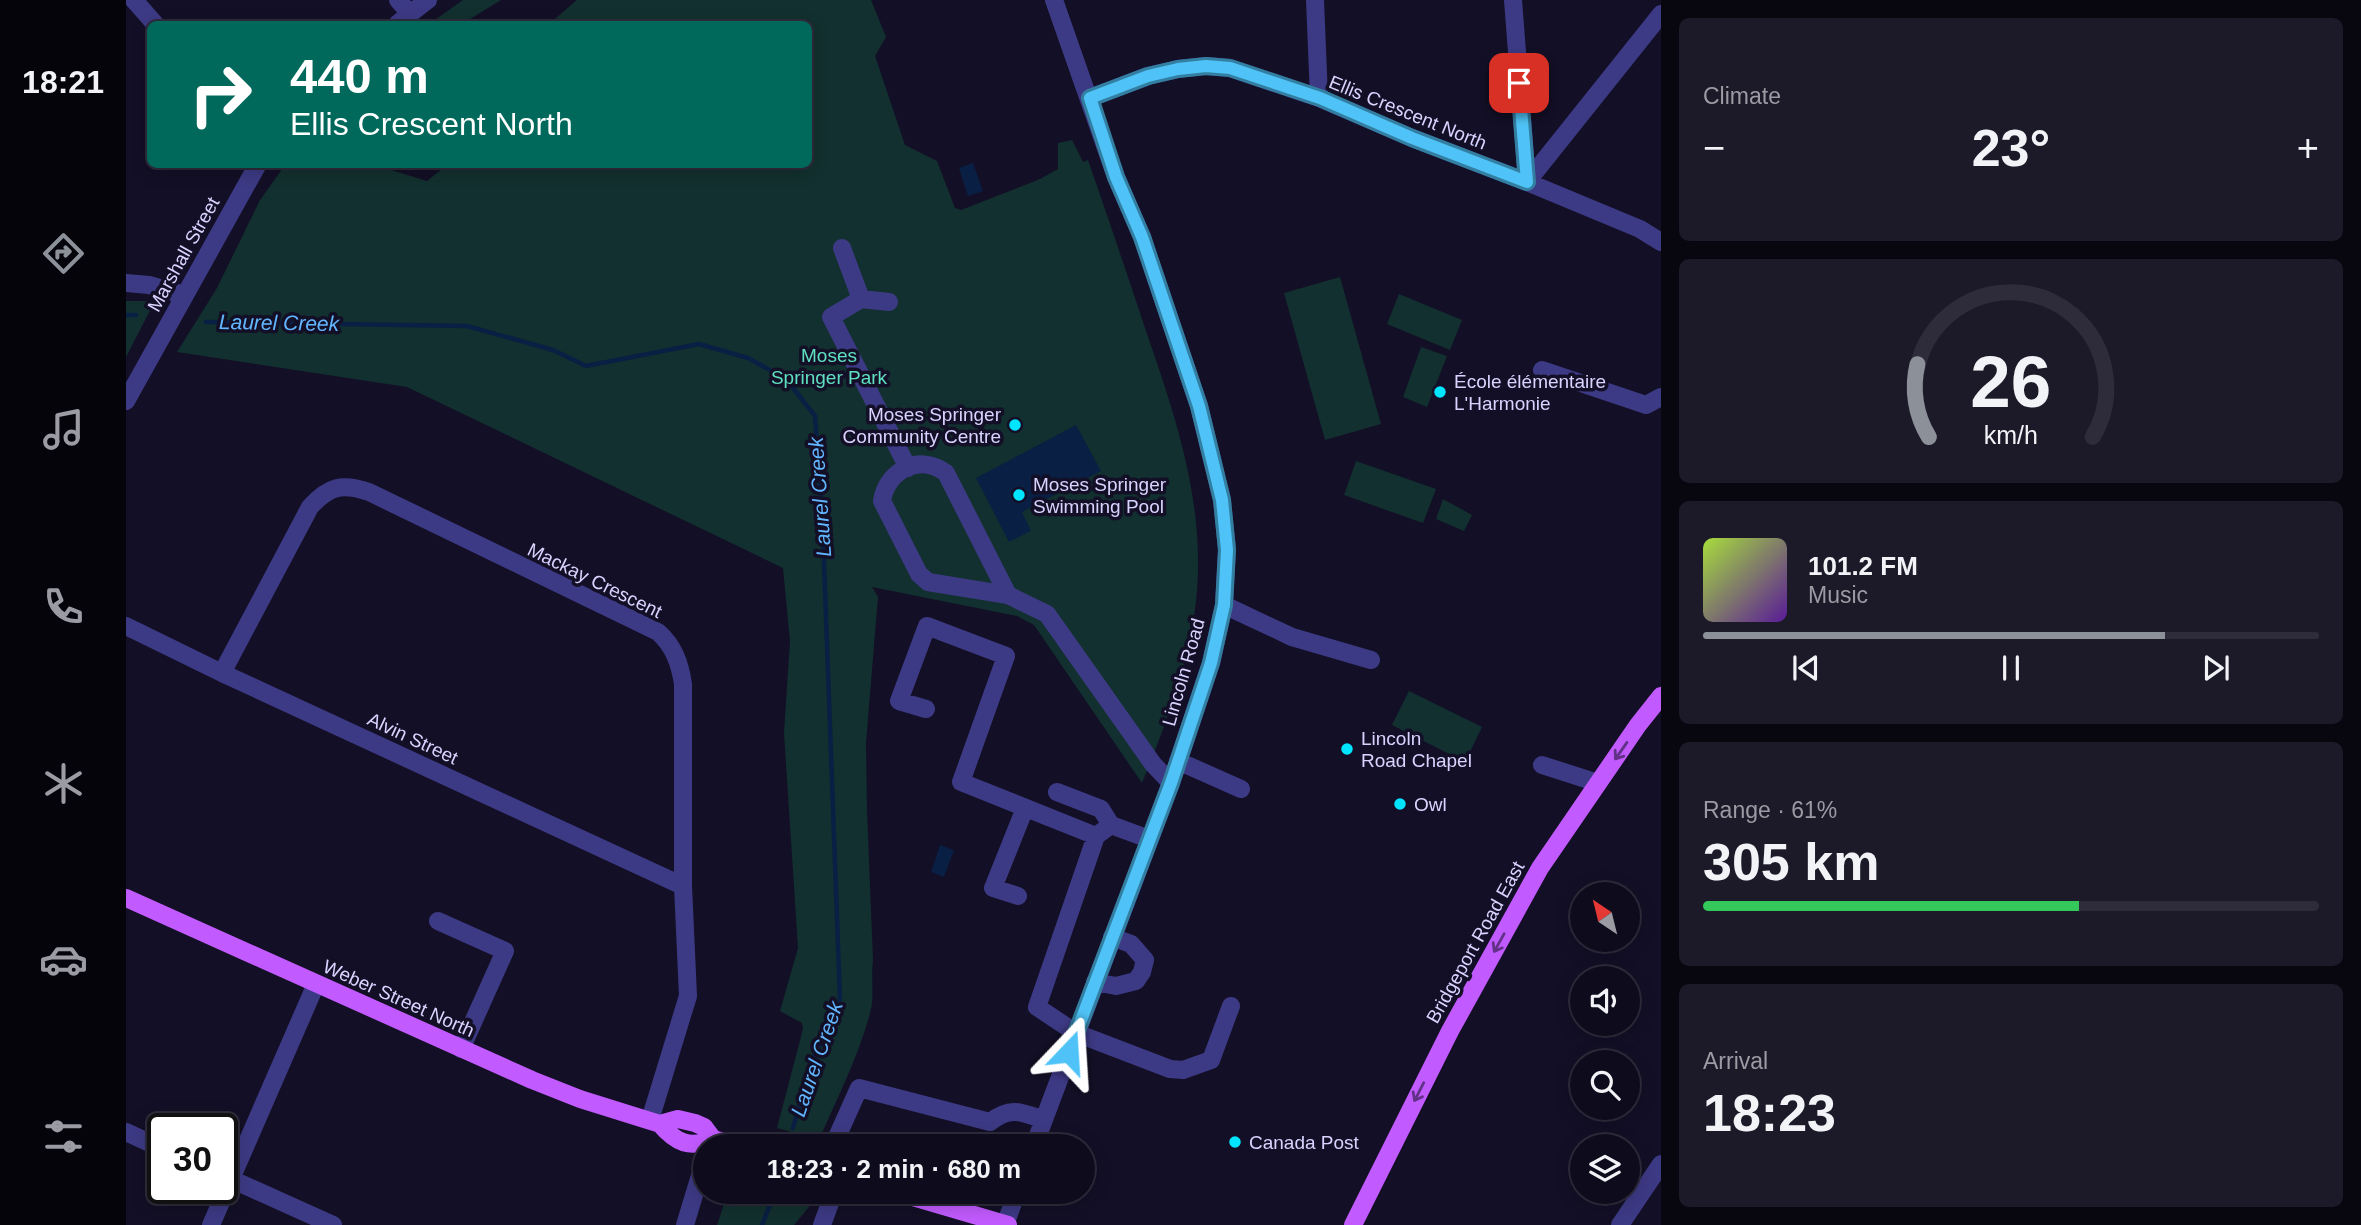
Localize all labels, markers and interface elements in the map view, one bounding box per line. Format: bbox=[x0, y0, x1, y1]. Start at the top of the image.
icon: right bbox=[175, 49, 266, 140]
text: 440 m bbox=[290, 49, 429, 103]
pin bbox=[1489, 53, 1549, 113]
text: 18:21 bbox=[22, 64, 104, 100]
icon: arrive bbox=[1500, 64, 1538, 102]
street label: Ellis Crescent North bbox=[1326, 71, 1490, 154]
text: Climate bbox=[1703, 83, 1781, 109]
text: Ellis Crescent North bbox=[290, 106, 573, 142]
text: 23° bbox=[1972, 119, 2050, 177]
text: − bbox=[1703, 127, 1725, 169]
text: + bbox=[2297, 127, 2319, 169]
street label: Marshall Street bbox=[143, 193, 224, 315]
icon: directions bbox=[39, 229, 88, 278]
water label: Laurel Creek bbox=[219, 310, 341, 335]
text: 26 bbox=[1971, 342, 2051, 423]
park label: Moses Springer Park bbox=[771, 345, 888, 388]
place label: École élémentaire L'Harmonie bbox=[1454, 371, 1606, 414]
marker: École élémentaire L'Harmonie bbox=[1432, 384, 1448, 400]
place label: Moses Springer Community Centre bbox=[843, 404, 1002, 447]
icon: music bbox=[39, 405, 88, 454]
marker: Moses Springer Community Centre bbox=[1007, 417, 1023, 433]
text: km/h bbox=[1984, 421, 2038, 449]
water label: Laurel Creek bbox=[804, 435, 835, 558]
place label: Moses Springer Swimming Pool bbox=[1033, 474, 1167, 517]
marker: Moses Springer Swimming Pool bbox=[1011, 487, 1027, 503]
street label: Mackay Crescent bbox=[524, 539, 666, 622]
text: 101.2 FM bbox=[1808, 551, 1918, 581]
icon: phone bbox=[39, 582, 88, 631]
text: Music bbox=[1808, 582, 1868, 608]
street label: Lincoln Road bbox=[1158, 616, 1209, 728]
icon: previous bbox=[1787, 649, 1825, 687]
icon: pause bbox=[1992, 649, 2030, 687]
icon: next bbox=[2197, 649, 2235, 687]
street label: Alvin Street bbox=[364, 708, 462, 769]
place label: Lincoln Road Chapel bbox=[1361, 728, 1472, 771]
marker: Lincoln Road Chapel bbox=[1339, 741, 1355, 757]
one-way arrow bbox=[1614, 741, 1628, 760]
icon: climate bbox=[39, 759, 88, 808]
place label: Owl bbox=[1414, 794, 1447, 815]
marker: Owl bbox=[1392, 796, 1408, 812]
text: Range · 61% bbox=[1703, 797, 1837, 823]
text: 305 km bbox=[1703, 833, 1879, 891]
street label: Bridgeport Road East bbox=[1422, 857, 1529, 1027]
north arrow bbox=[1570, 882, 1640, 952]
map controls bbox=[1570, 882, 1640, 1204]
one-way arrow bbox=[1492, 932, 1506, 952]
icon: car bbox=[39, 935, 88, 984]
street label: Weber Street North bbox=[320, 956, 478, 1041]
button: sound bbox=[1570, 966, 1640, 1036]
water label: Laurel Creek bbox=[786, 997, 847, 1119]
position arrow bbox=[1032, 1015, 1106, 1089]
text: Arrival bbox=[1703, 1048, 1768, 1074]
button: search bbox=[1570, 1050, 1640, 1120]
one-way arrow bbox=[1412, 1081, 1426, 1102]
text: 18:23 bbox=[1703, 1084, 1836, 1142]
icon: filters bbox=[39, 1112, 88, 1161]
speed limit sign: 30 bbox=[147, 1113, 238, 1204]
place label: Canada Post bbox=[1249, 1132, 1360, 1153]
marker: Canada Post bbox=[1227, 1134, 1243, 1150]
button: layers bbox=[1570, 1134, 1640, 1204]
text: 18:23 · 2 min · 680 m bbox=[767, 1154, 1021, 1184]

